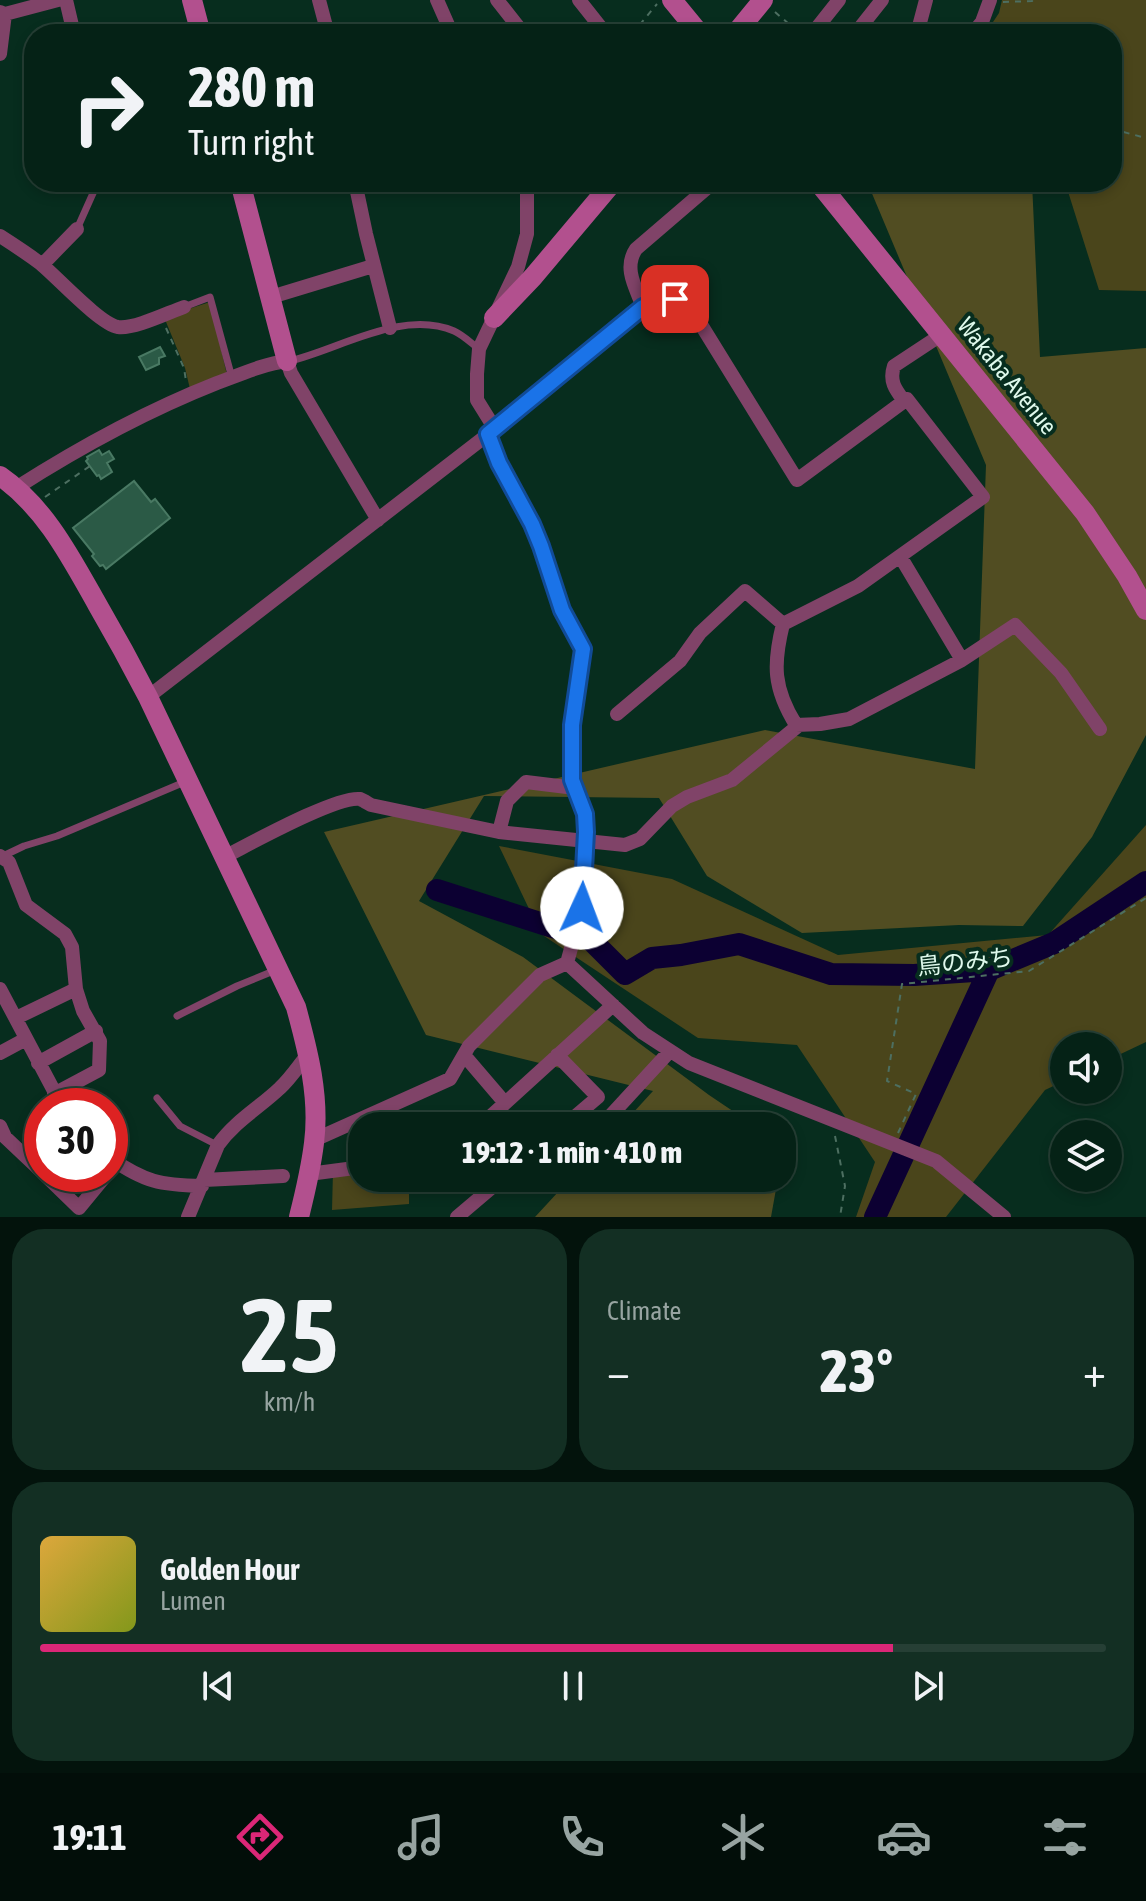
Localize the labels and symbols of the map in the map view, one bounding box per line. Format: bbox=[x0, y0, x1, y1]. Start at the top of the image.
pin bbox=[641, 265, 709, 333]
street label: Wakaba Avenue bbox=[952, 312, 1063, 439]
position arrow bbox=[540, 866, 624, 950]
street label: 鳥のみち bbox=[916, 943, 1014, 980]
speed limit sign: 30 bbox=[24, 1088, 128, 1192]

